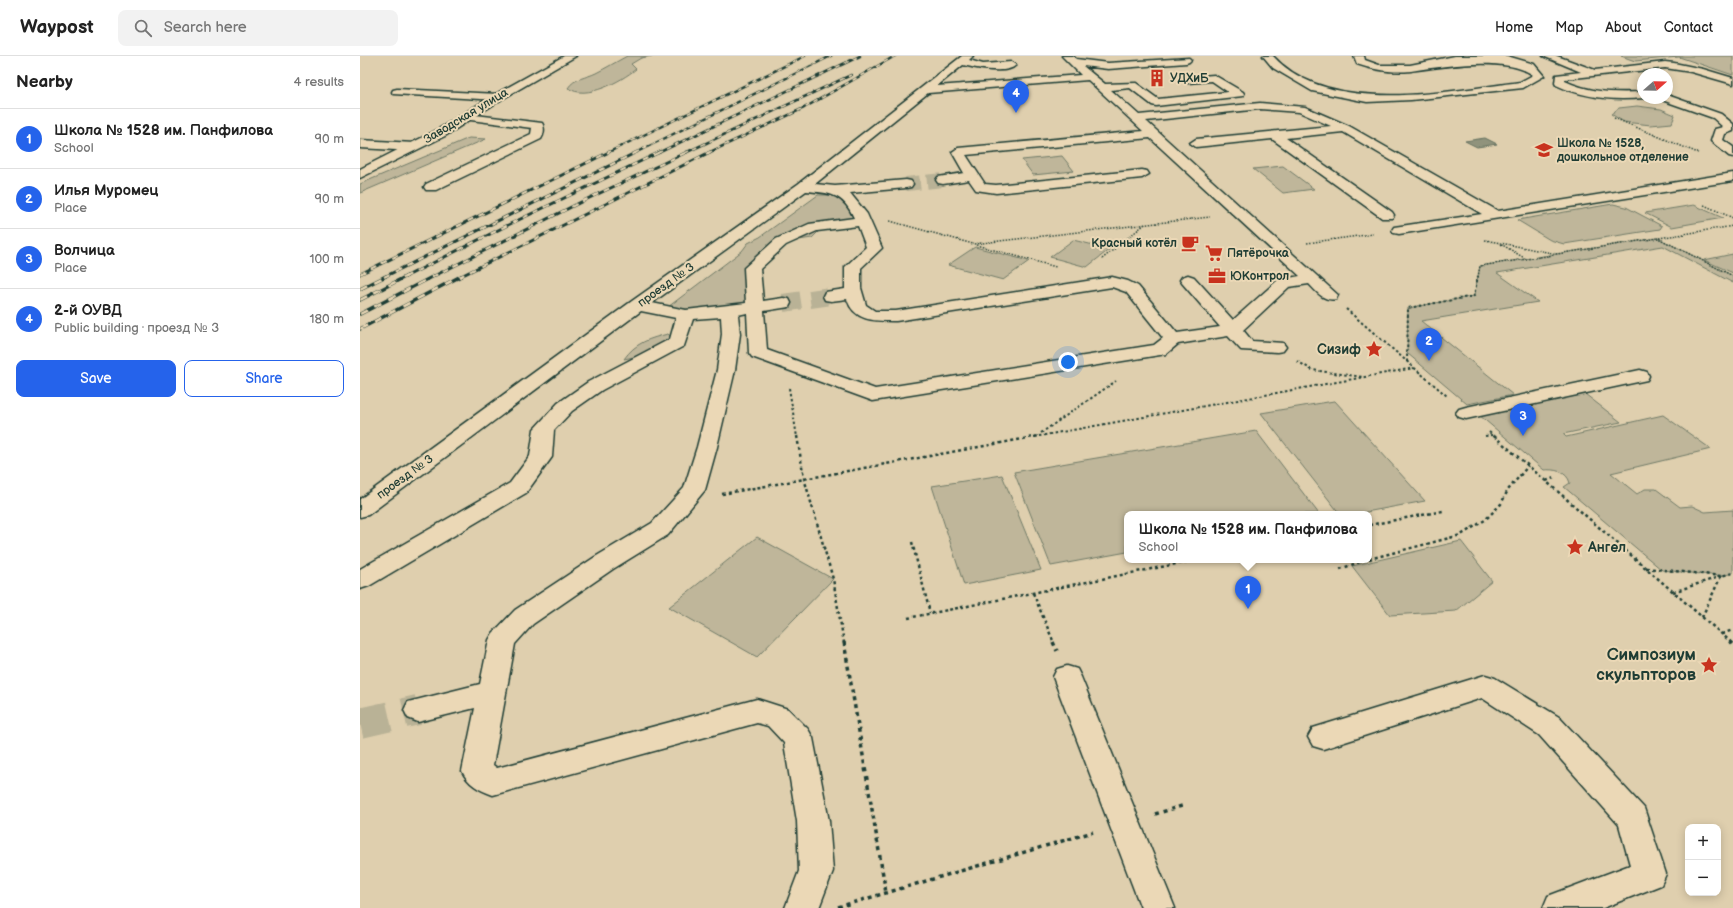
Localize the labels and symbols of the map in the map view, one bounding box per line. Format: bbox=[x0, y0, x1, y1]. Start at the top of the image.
building icon: УДХиБ bbox=[1147, 68, 1167, 88]
north arrow bbox=[1637, 68, 1673, 104]
place label: УДХиБ bbox=[1170, 71, 1209, 86]
pin: 4 bbox=[1003, 80, 1029, 113]
street label: Заводская улица bbox=[421, 85, 511, 147]
place label: Школа № 1528, дошкольное отделение bbox=[1556, 136, 1689, 165]
school or university icon: Школа № 1528, дошкольное отделение bbox=[1534, 140, 1554, 160]
cafe icon: Красный котёл bbox=[1180, 233, 1200, 253]
place label: Красный котёл bbox=[1091, 236, 1177, 251]
supermarket icon: Пятёрочка bbox=[1204, 243, 1224, 263]
place label: Пятёрочка bbox=[1227, 246, 1290, 261]
street label: проезд № 3 bbox=[635, 259, 697, 311]
office icon: ЮКонтрол bbox=[1207, 266, 1227, 286]
place label: ЮКонтрол bbox=[1230, 269, 1290, 284]
pin: 2 bbox=[1416, 328, 1442, 361]
place icon: Сизиф bbox=[1364, 339, 1384, 359]
place label: Сизиф bbox=[1317, 341, 1361, 358]
your location bbox=[1058, 352, 1078, 372]
pin: 3 bbox=[1510, 403, 1536, 436]
street label: проезд № 3 bbox=[374, 451, 436, 503]
place icon: Ангел bbox=[1565, 537, 1585, 557]
place label: Ангел bbox=[1587, 539, 1626, 556]
pin: 1 bbox=[1235, 576, 1261, 609]
place label: Симпозиум скульпторов bbox=[1596, 645, 1696, 685]
place icon: Симпозиум скульпторов bbox=[1699, 655, 1719, 675]

